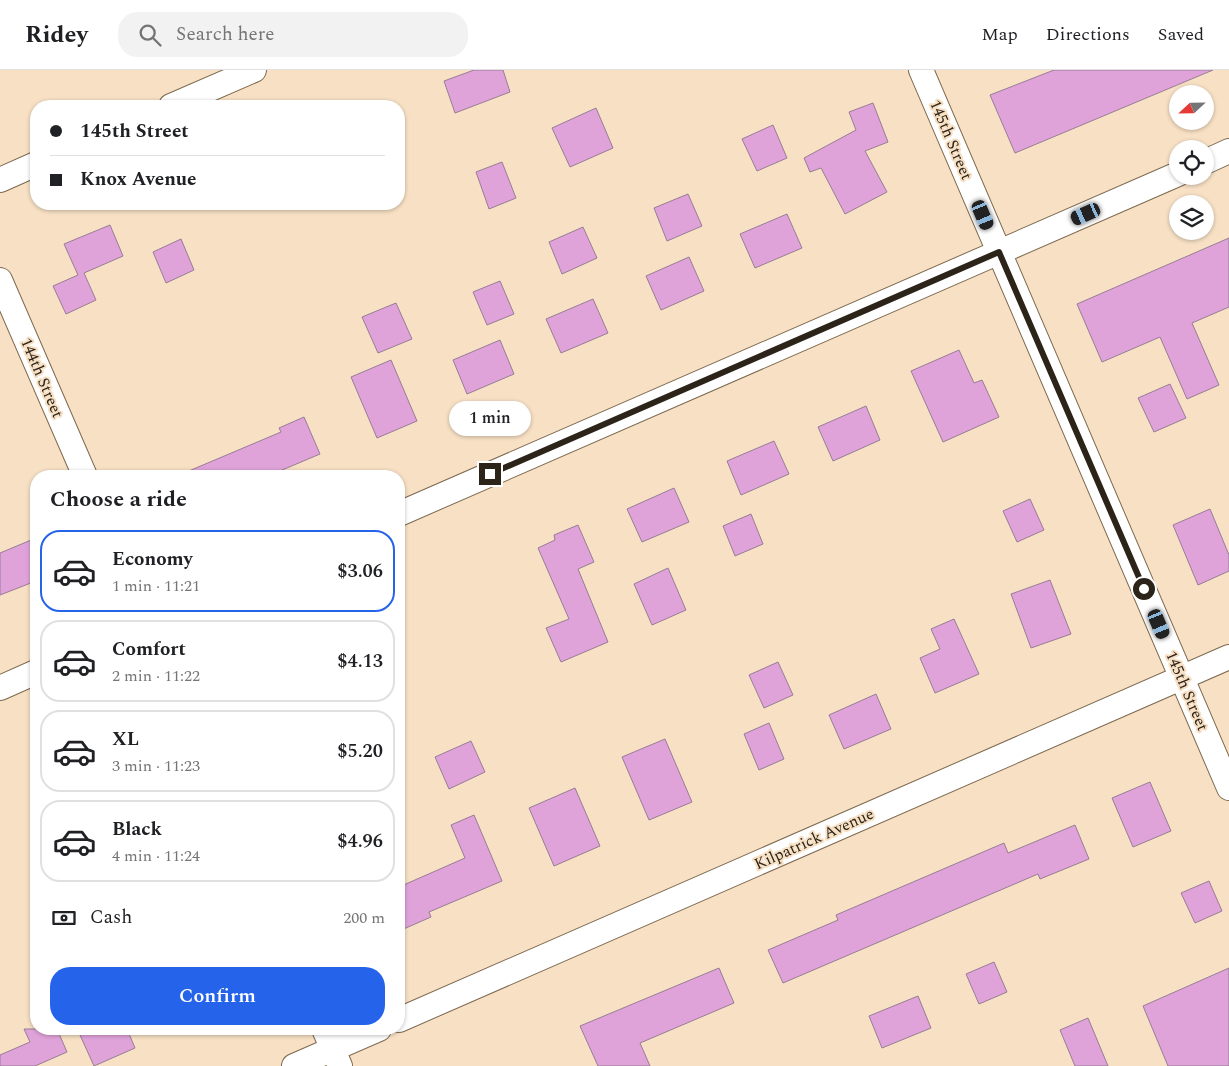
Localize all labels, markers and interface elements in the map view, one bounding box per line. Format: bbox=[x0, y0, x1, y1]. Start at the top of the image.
search box bbox=[118, 12, 468, 57]
text: Ridey bbox=[25, 17, 88, 53]
text: Search here bbox=[176, 20, 275, 49]
icon: search bbox=[136, 21, 164, 49]
text: Map bbox=[982, 21, 1018, 48]
text: Directions bbox=[1046, 21, 1130, 48]
text: Saved bbox=[1158, 21, 1204, 48]
north arrow bbox=[1169, 85, 1214, 130]
map controls bbox=[1169, 85, 1214, 240]
street label: 145th Street bbox=[923, 96, 979, 184]
text: 145th Street bbox=[80, 117, 189, 146]
button: locate bbox=[1169, 140, 1214, 185]
text: Knox Avenue bbox=[80, 165, 197, 194]
button: layers bbox=[1169, 195, 1214, 240]
car bbox=[970, 198, 995, 232]
car bbox=[1069, 201, 1102, 227]
street label: 144th Street bbox=[14, 334, 70, 422]
callout: 1 min bbox=[449, 402, 531, 436]
text: 1 min bbox=[469, 406, 511, 430]
route end bbox=[479, 463, 501, 485]
text: Choose a ride bbox=[50, 483, 187, 516]
text: Economy bbox=[112, 545, 193, 574]
icon: car bbox=[52, 549, 97, 594]
text: $3.06 bbox=[337, 557, 383, 586]
text: 1 min · 11:21 bbox=[112, 574, 200, 598]
route start bbox=[1133, 578, 1155, 600]
car bbox=[1146, 607, 1171, 641]
text: Comfort bbox=[112, 635, 186, 664]
icon: car bbox=[52, 639, 97, 684]
text: $4.13 bbox=[337, 647, 383, 676]
street label: 145th Street bbox=[1159, 647, 1215, 735]
text: 2 min · 11:22 bbox=[112, 664, 200, 688]
text: XL bbox=[112, 725, 139, 754]
icon: car bbox=[52, 729, 97, 774]
text: $5.20 bbox=[337, 737, 383, 766]
text: 3 min · 11:23 bbox=[112, 754, 200, 778]
street label: Kilpatrick Avenue bbox=[750, 802, 878, 876]
text: Black bbox=[112, 815, 162, 844]
icon: car bbox=[52, 819, 97, 864]
text: $4.96 bbox=[337, 827, 383, 856]
text: 4 min · 11:24 bbox=[112, 844, 200, 868]
text: Cash bbox=[90, 903, 132, 932]
icon: cash bbox=[50, 904, 78, 932]
text: 200 m bbox=[343, 906, 385, 930]
button: Confirm bbox=[50, 967, 385, 1025]

